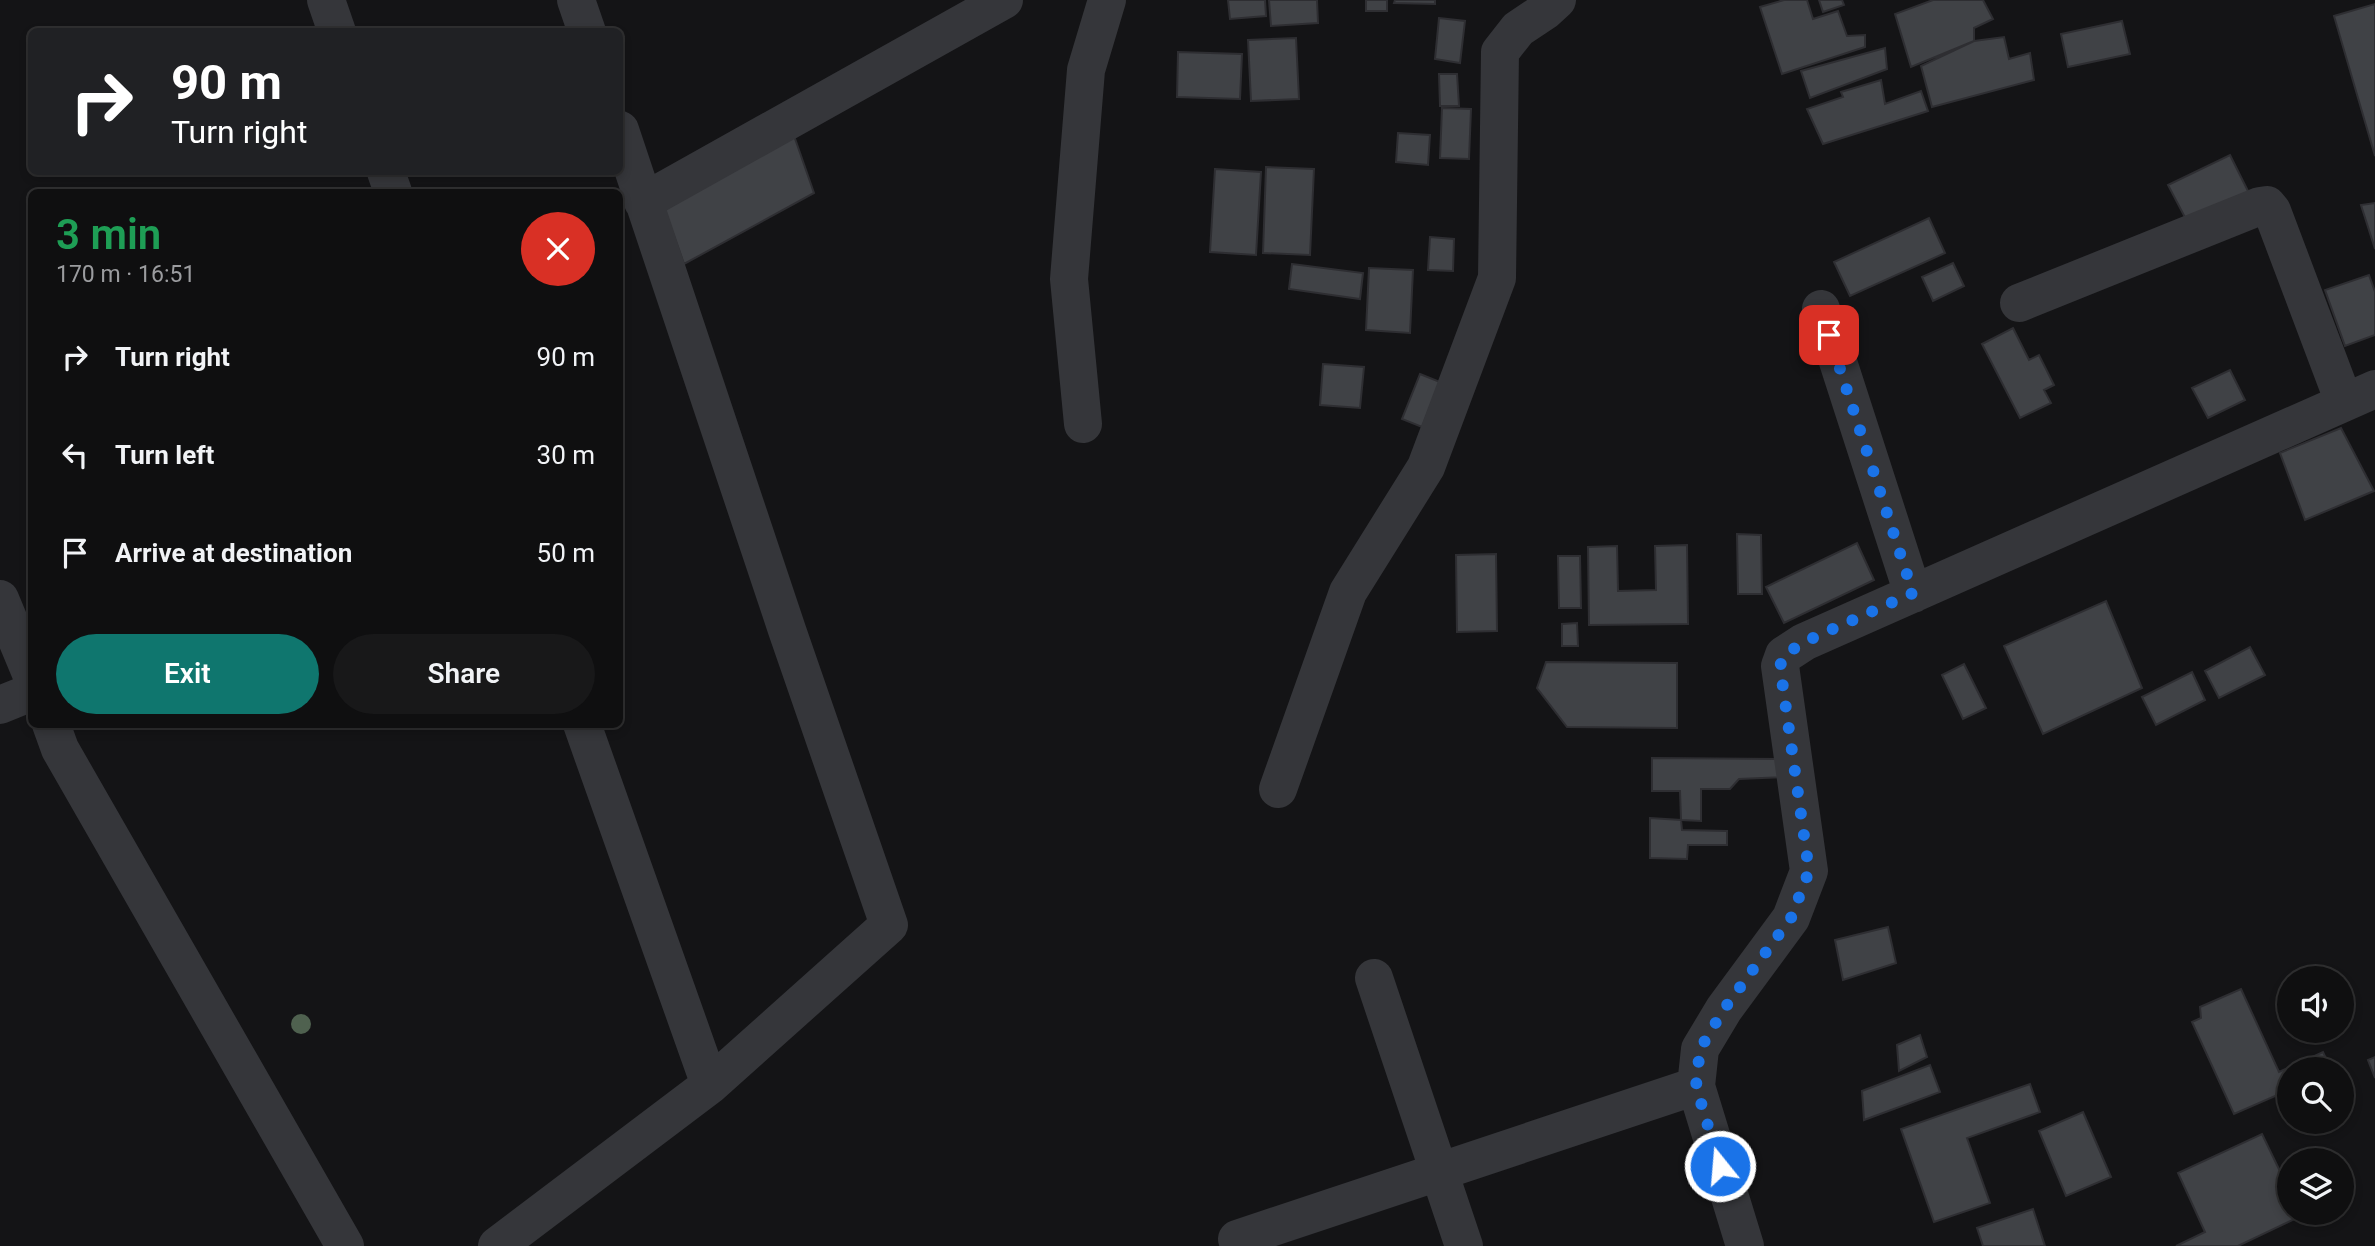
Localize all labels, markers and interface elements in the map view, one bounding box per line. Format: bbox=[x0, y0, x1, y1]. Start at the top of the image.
text: 90 m bbox=[171, 54, 282, 111]
icon: right bbox=[56, 56, 147, 147]
text: Turn right bbox=[171, 113, 307, 151]
text: 3 min bbox=[56, 210, 161, 259]
button: close bbox=[521, 212, 595, 286]
text: 170 m · 16:51 bbox=[56, 261, 195, 288]
pin bbox=[1799, 305, 1859, 365]
icon: arrive bbox=[1810, 316, 1848, 354]
icon: right bbox=[56, 338, 94, 376]
text: Turn right bbox=[115, 342, 230, 372]
text: 90 m bbox=[537, 342, 595, 372]
icon: left bbox=[56, 436, 94, 474]
text: Turn left bbox=[115, 440, 214, 470]
text: 30 m bbox=[537, 440, 595, 470]
icon: arrive bbox=[56, 534, 94, 572]
text: Arrive at destination bbox=[115, 538, 352, 568]
text: 50 m bbox=[537, 538, 595, 568]
button: Exit bbox=[56, 634, 319, 714]
button: Share bbox=[333, 634, 595, 714]
map controls bbox=[2277, 966, 2354, 1225]
button: sound bbox=[2277, 966, 2354, 1043]
button: search bbox=[2277, 1057, 2354, 1134]
position arrow bbox=[1683, 1129, 1757, 1203]
button: layers bbox=[2277, 1148, 2354, 1225]

